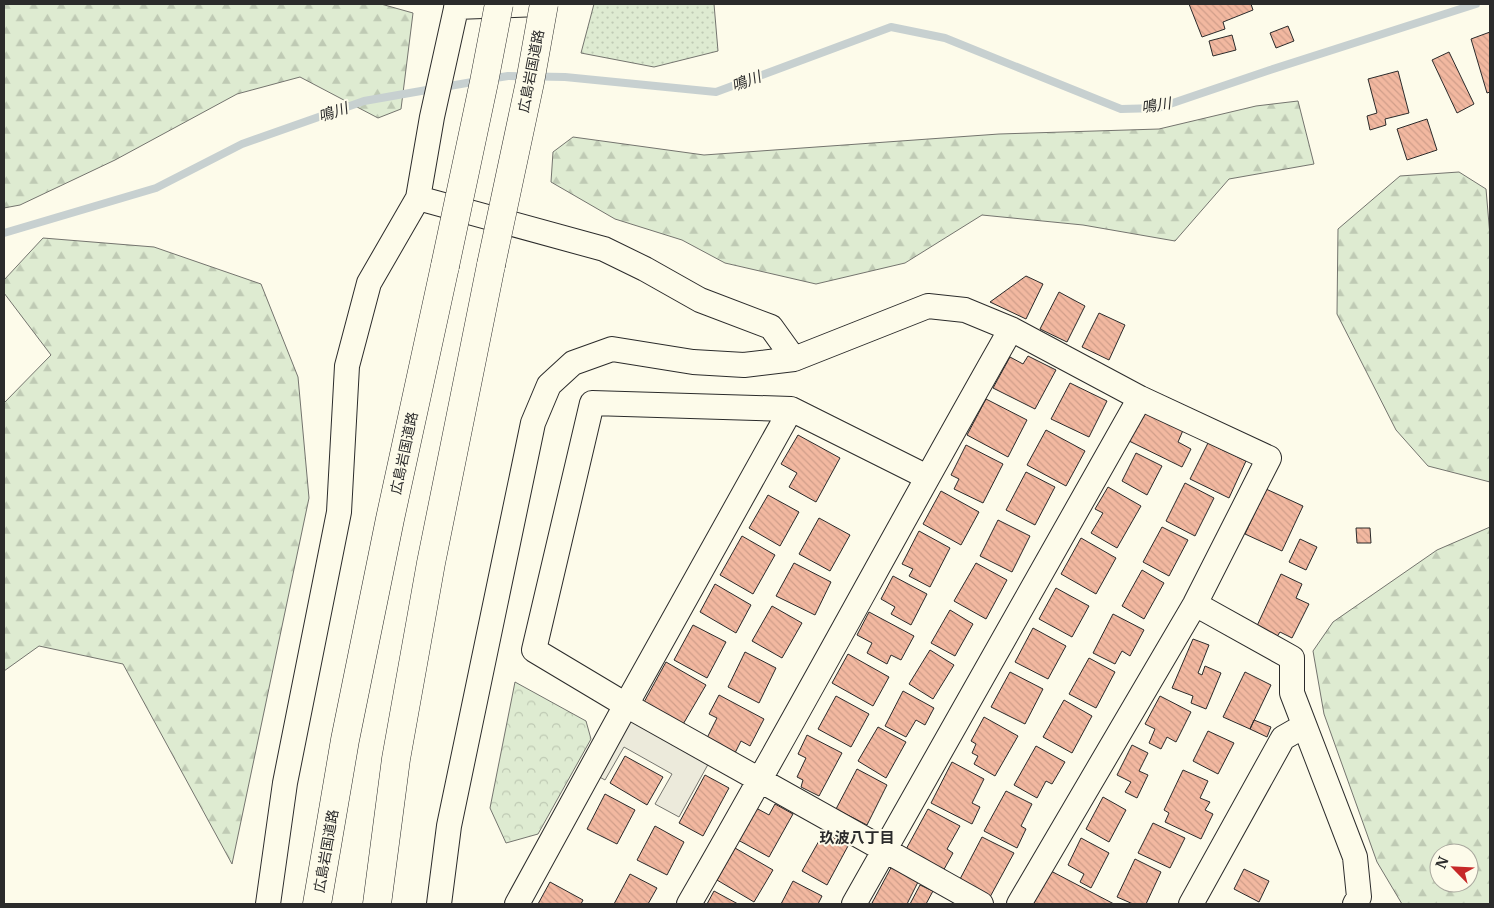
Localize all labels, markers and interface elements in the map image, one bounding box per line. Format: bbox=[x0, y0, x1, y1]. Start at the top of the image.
street label: 広島岩国道路 bbox=[514, 28, 548, 114]
water label: 鳴川 bbox=[729, 66, 765, 95]
water label: 鳴川 bbox=[1140, 93, 1174, 117]
water label: 鳴川 bbox=[316, 97, 352, 126]
street label: 広島岩国道路 bbox=[386, 410, 422, 496]
street label: 広島岩国道路 bbox=[310, 808, 342, 894]
district label: 玖波八丁目 bbox=[819, 828, 895, 847]
north arrow bbox=[1429, 843, 1479, 893]
text: N bbox=[1432, 854, 1453, 871]

